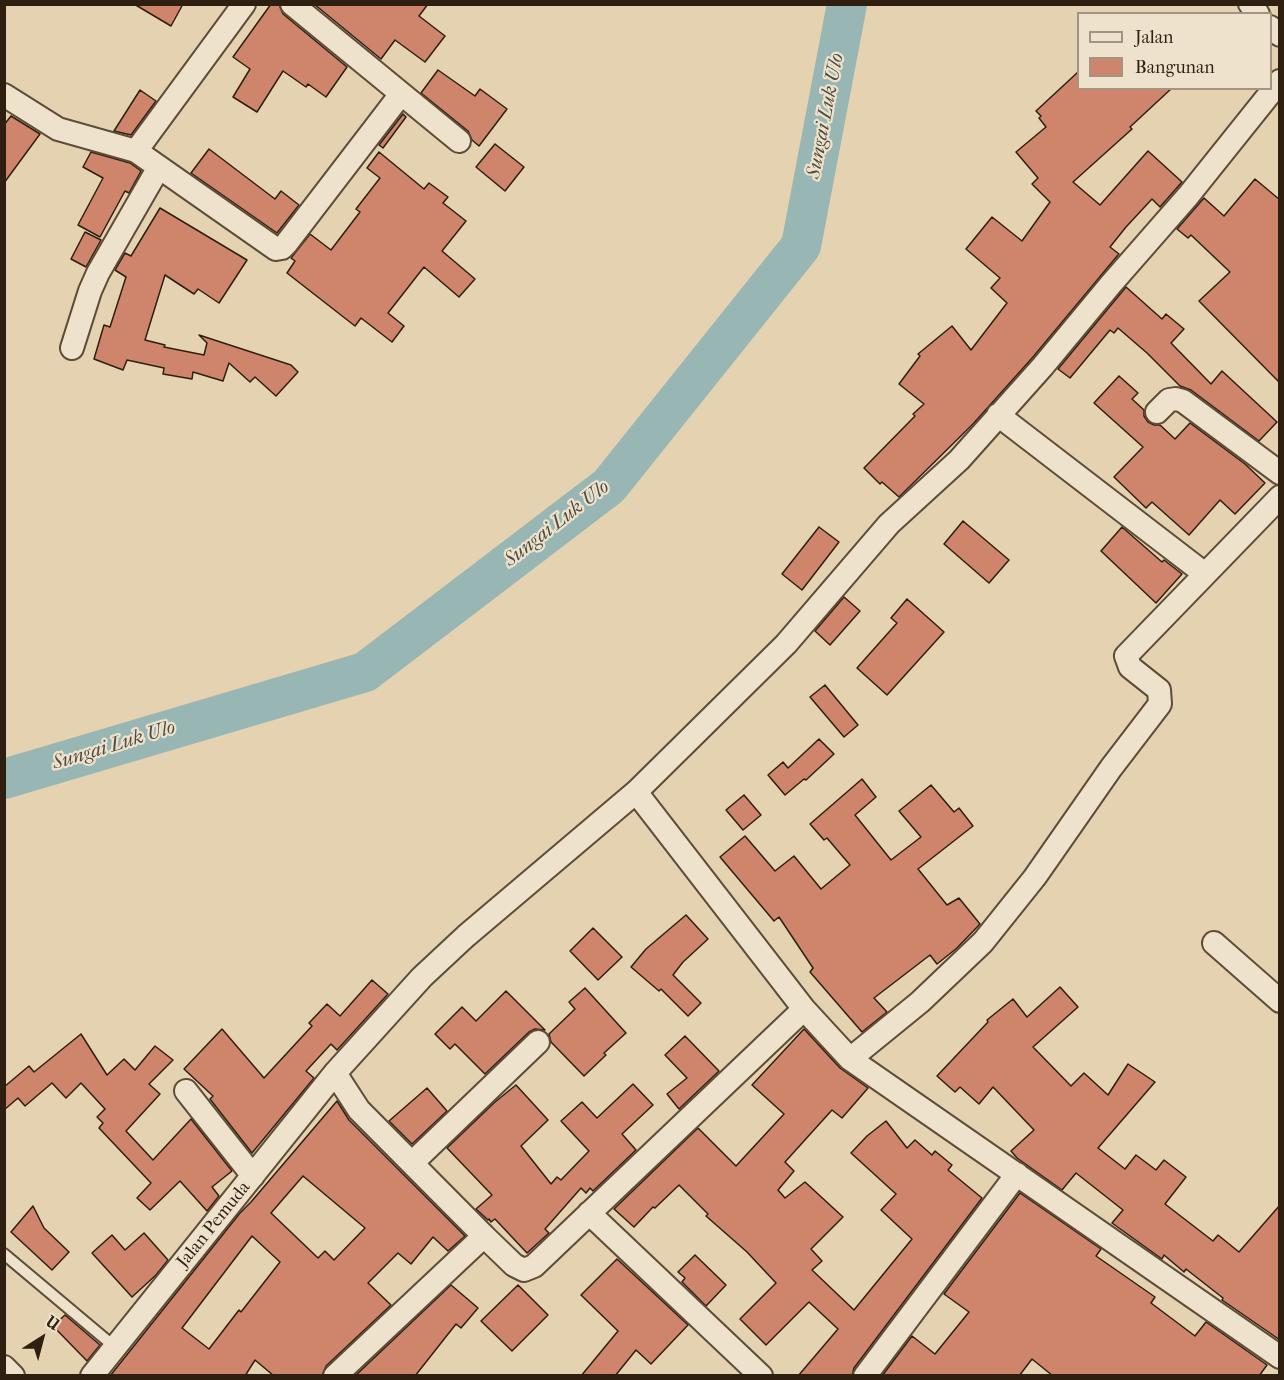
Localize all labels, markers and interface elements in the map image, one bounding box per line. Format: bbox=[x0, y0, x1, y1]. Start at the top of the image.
legend bbox=[1077, 12, 1272, 90]
text: Jalan bbox=[1135, 27, 1173, 48]
water label: Sungai Luk Ulo bbox=[802, 51, 850, 181]
text: Bangunan bbox=[1135, 57, 1215, 78]
water label: Sungai Luk Ulo bbox=[499, 475, 615, 573]
water label: Sungai Luk Ulo bbox=[50, 716, 178, 776]
street label: Jalan Pemuda bbox=[173, 1178, 255, 1272]
north arrow bbox=[12, 1308, 72, 1368]
text: U bbox=[42, 1312, 63, 1334]

